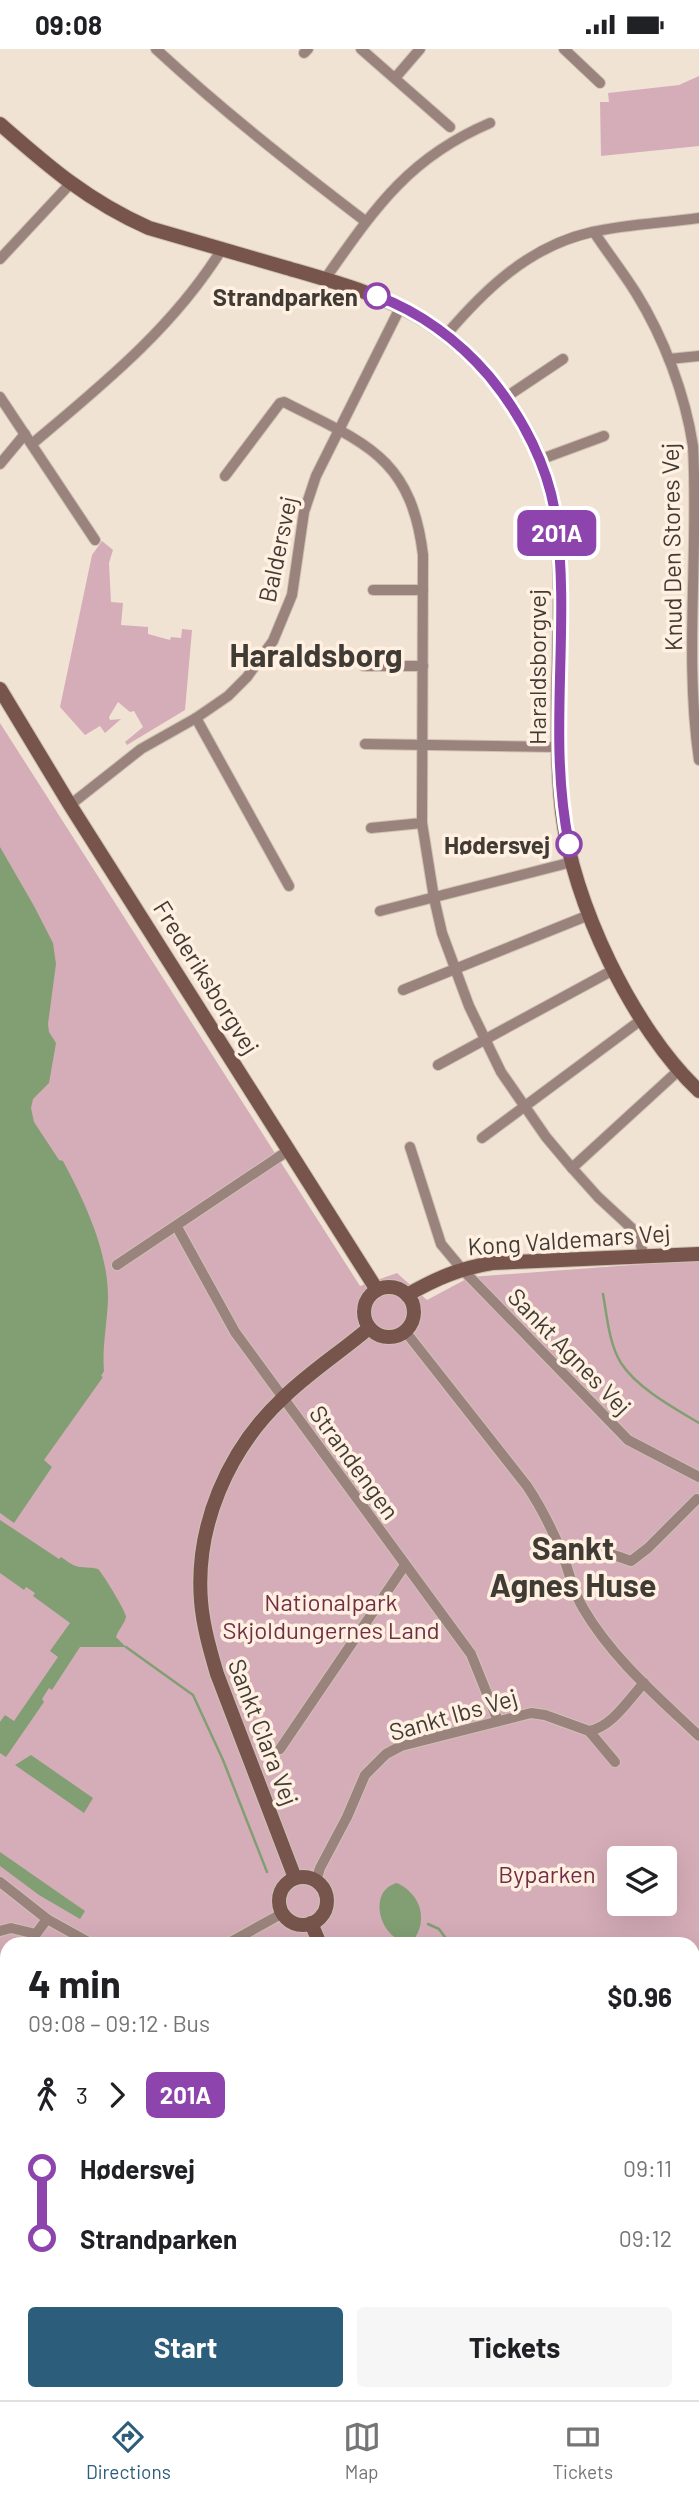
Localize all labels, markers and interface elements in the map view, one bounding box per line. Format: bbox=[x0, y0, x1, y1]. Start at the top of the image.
text: 09:08 bbox=[35, 9, 102, 40]
place label: Strandparken bbox=[213, 282, 358, 311]
marker: Strandparken bbox=[364, 283, 390, 309]
street label: Knud Den Stores Vej bbox=[655, 443, 687, 651]
street label: Baldersvej bbox=[252, 493, 302, 605]
line badge: 201A bbox=[508, 510, 606, 556]
text: 201A bbox=[531, 518, 583, 547]
street label: Haraldsborgvej bbox=[522, 589, 551, 745]
district label: Haraldsborg bbox=[229, 635, 403, 673]
place label: Hødersvej bbox=[444, 830, 550, 859]
marker: Hødersvej bbox=[556, 831, 582, 857]
street label: Frederiksborgvej bbox=[148, 895, 266, 1059]
street label: Kong Valdemars Vej bbox=[467, 1217, 671, 1261]
street label: Sankt Agnes Vej bbox=[502, 1282, 638, 1420]
street label: Strandengen bbox=[304, 1399, 406, 1525]
district label: Sankt Agnes Huse bbox=[490, 1528, 656, 1603]
park label: Nationalpark Skjoldungernes Land bbox=[222, 1587, 440, 1644]
street label: Sankt Clara Vej bbox=[223, 1655, 305, 1809]
street label: Sankt Ibs Vej bbox=[386, 1682, 520, 1746]
map controls bbox=[607, 1846, 677, 1916]
button: layers bbox=[607, 1846, 677, 1916]
park label: Byparken bbox=[498, 1859, 596, 1888]
text: 4 min bbox=[28, 1960, 121, 2006]
text: $0.96 bbox=[608, 1981, 672, 2012]
text: 09:08 – 09:12 · Bus bbox=[28, 2009, 210, 2037]
icon: walk bbox=[28, 2076, 66, 2114]
icon: forward bbox=[98, 2076, 136, 2114]
text: 201A bbox=[160, 2080, 211, 2109]
text: 3 bbox=[76, 2081, 88, 2109]
text: Hødersvej bbox=[80, 2153, 195, 2184]
text: 09:11 bbox=[623, 2154, 672, 2182]
text: Strandparken bbox=[80, 2223, 237, 2254]
text: 09:12 bbox=[619, 2224, 672, 2252]
button: Start bbox=[28, 2307, 343, 2387]
button: Tickets bbox=[357, 2307, 672, 2387]
tab: Directions bbox=[86, 2418, 171, 2483]
tab: Map bbox=[343, 2418, 381, 2483]
tab: Tickets bbox=[553, 2418, 613, 2483]

